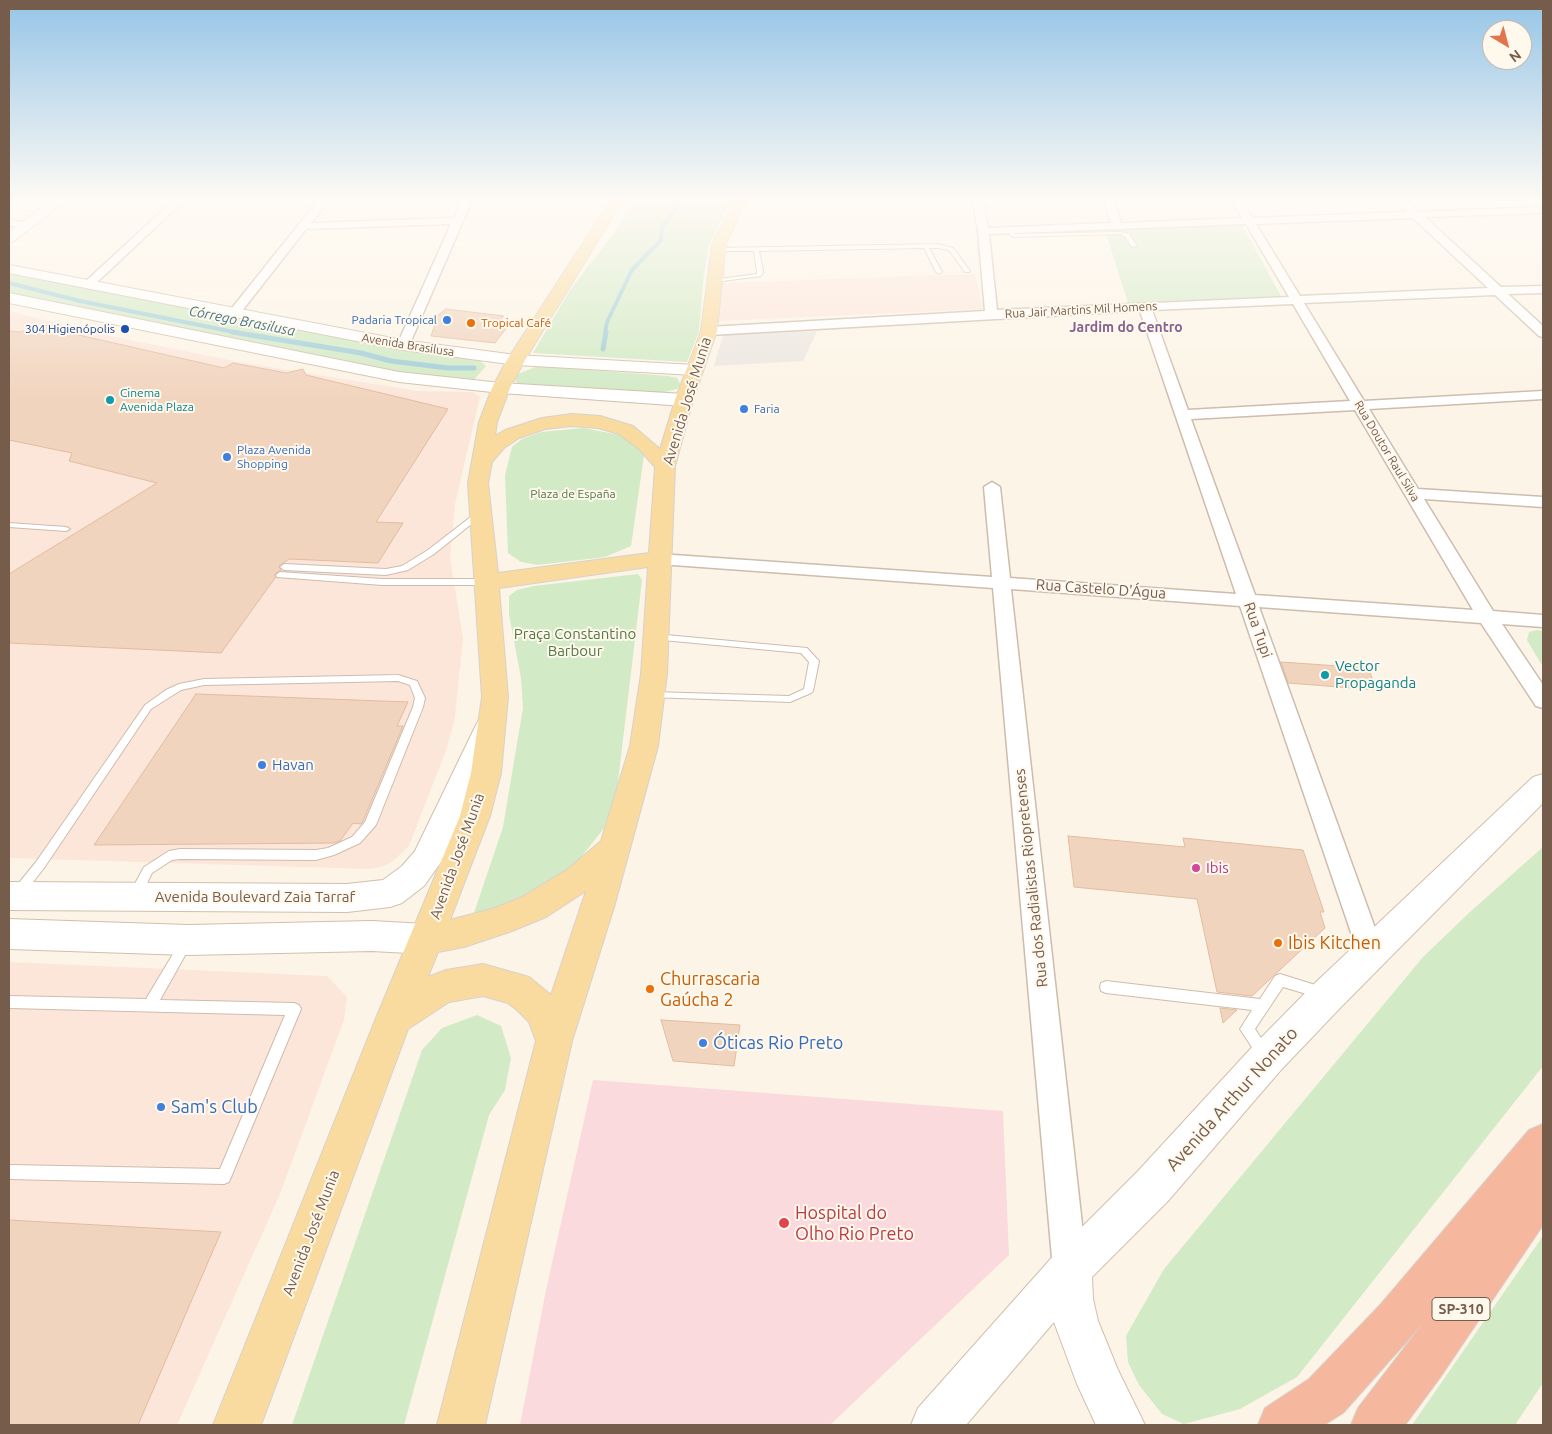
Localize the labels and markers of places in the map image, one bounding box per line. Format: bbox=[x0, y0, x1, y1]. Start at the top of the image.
place label: Padaria Tropical bbox=[352, 313, 437, 327]
marker: Padaria Tropical bbox=[441, 314, 453, 326]
place label: Tropical Café bbox=[481, 316, 551, 330]
marker: Tropical Café bbox=[465, 317, 477, 329]
place label: 304 Higienópolis bbox=[25, 322, 115, 336]
marker: 304 Higienópolis bbox=[119, 323, 131, 335]
place label: Cinema Avenida Plaza bbox=[120, 386, 194, 414]
marker: Cinema Avenida Plaza bbox=[104, 394, 116, 406]
place label: Faria bbox=[754, 402, 780, 416]
marker: Faria bbox=[738, 403, 750, 415]
place label: Plaza Avenida Shopping bbox=[237, 443, 311, 471]
marker: Plaza Avenida Shopping bbox=[221, 451, 233, 463]
place label: Vector Propaganda bbox=[1335, 657, 1416, 692]
marker: Vector Propaganda bbox=[1319, 669, 1331, 681]
place label: Havan bbox=[272, 756, 314, 774]
marker: Havan bbox=[256, 759, 268, 771]
place label: Ibis bbox=[1206, 859, 1229, 877]
marker: Ibis bbox=[1190, 862, 1202, 874]
place label: Ibis Kitchen bbox=[1288, 932, 1381, 954]
marker: Ibis Kitchen bbox=[1272, 937, 1284, 949]
place label: Churrascaria Gaúcha 2 bbox=[660, 968, 760, 1011]
marker: Churrascaria Gaúcha 2 bbox=[644, 983, 656, 995]
place label: Óticas Rio Preto bbox=[713, 1032, 843, 1054]
marker: Óticas Rio Preto bbox=[697, 1037, 709, 1049]
place label: Sam's Club bbox=[171, 1096, 258, 1118]
marker: Sam's Club bbox=[155, 1101, 167, 1113]
place label: Hospital do Olho Rio Preto bbox=[795, 1202, 914, 1244]
marker: Hospital do Olho Rio Preto bbox=[777, 1216, 791, 1230]

